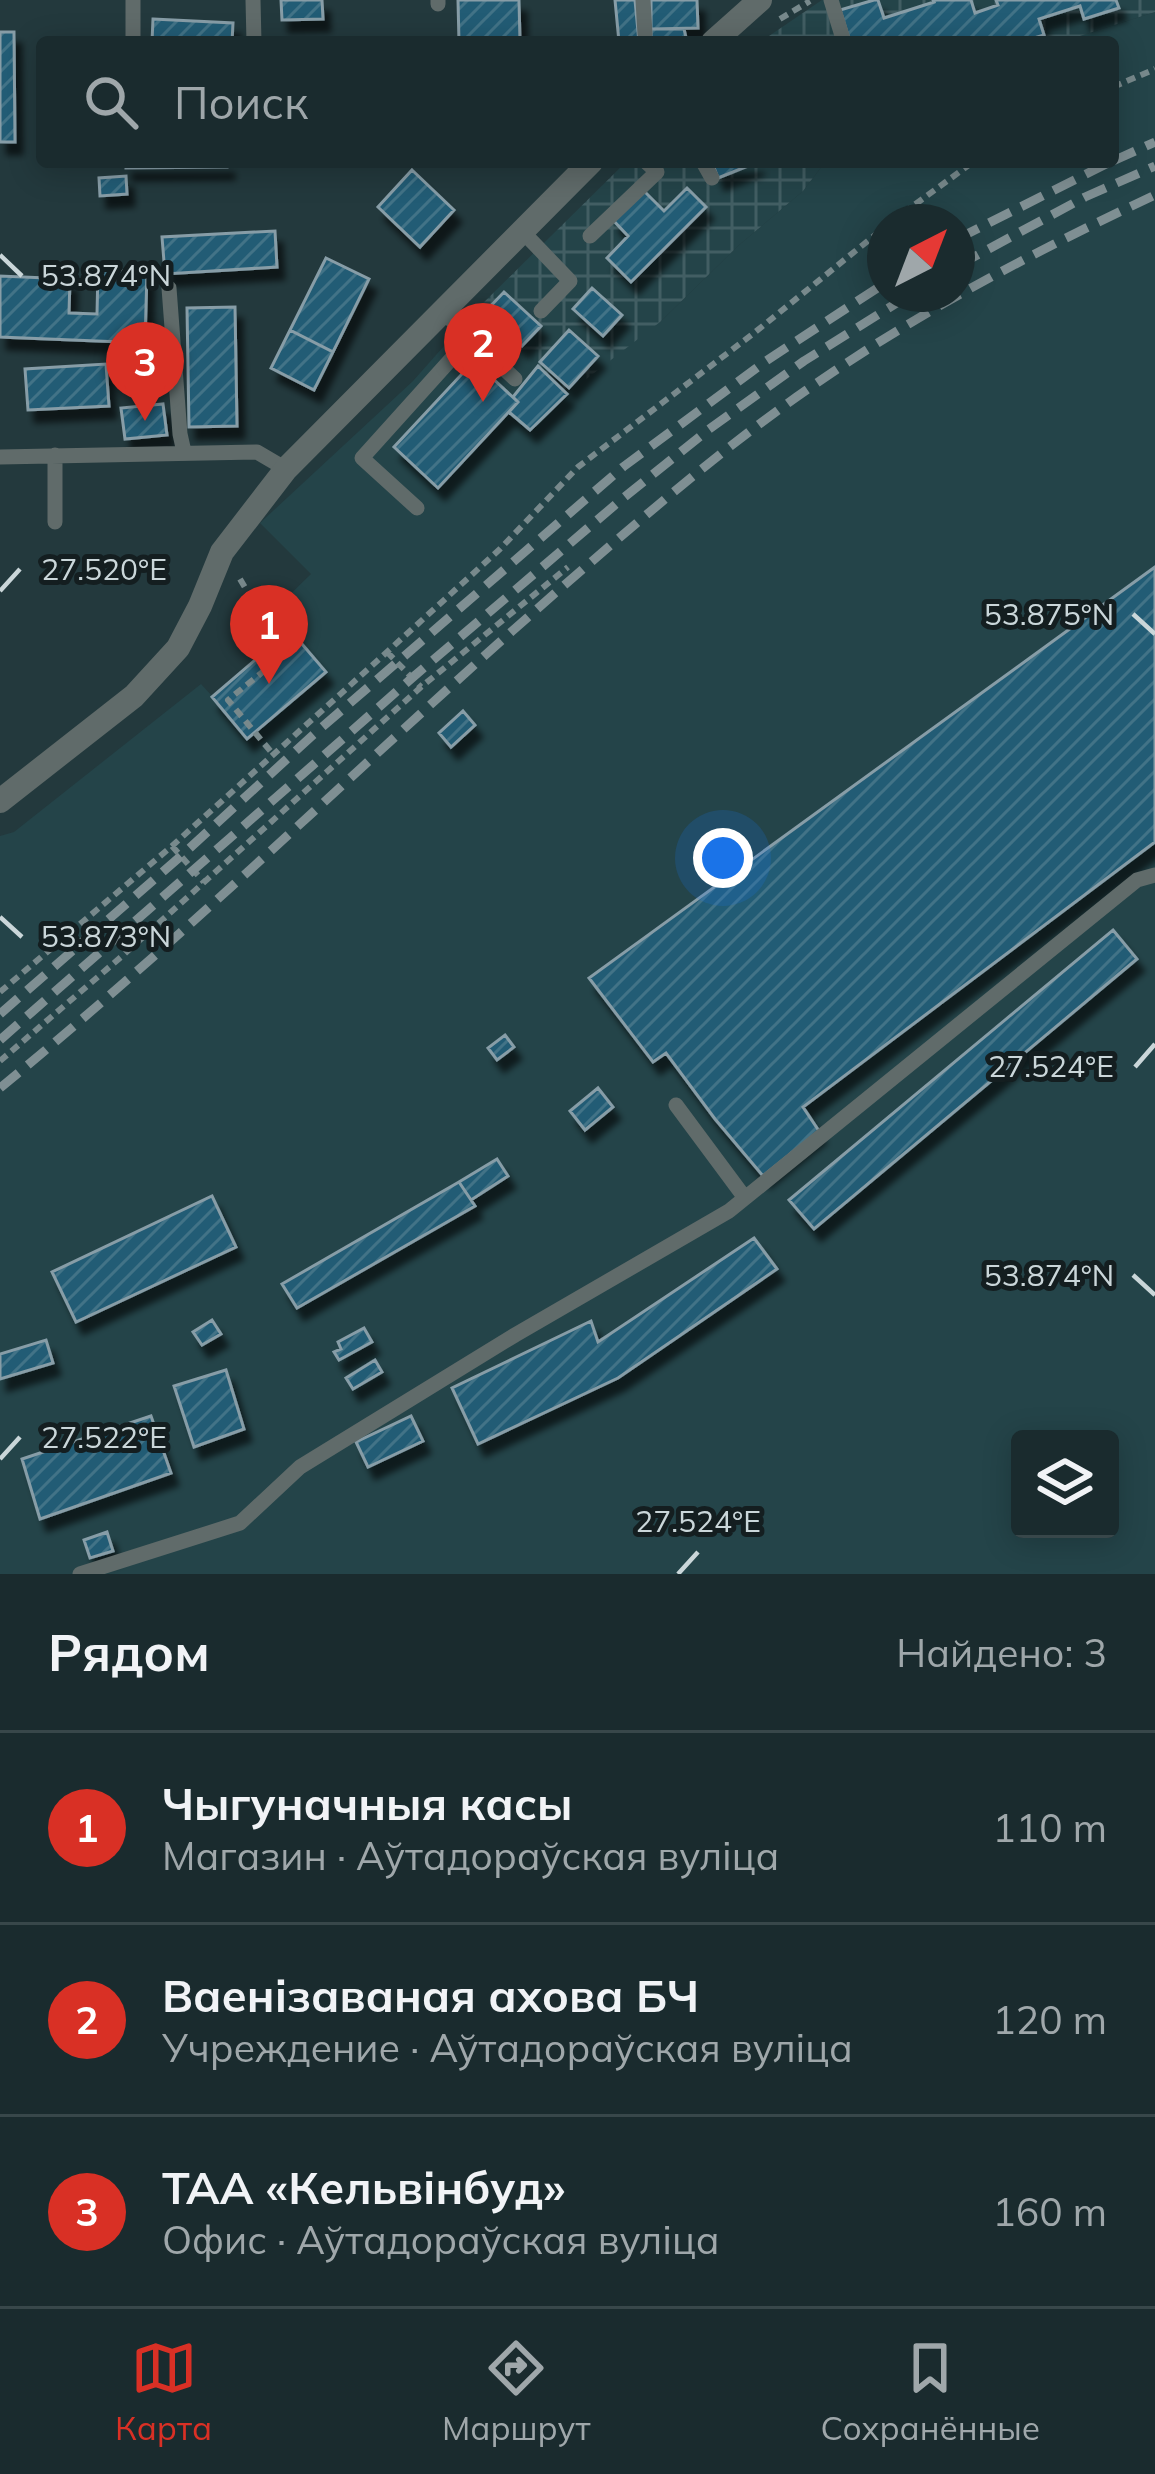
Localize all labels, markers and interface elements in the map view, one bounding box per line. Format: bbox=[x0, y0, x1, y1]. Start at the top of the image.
search box bbox=[36, 36, 1119, 168]
icon: search bbox=[78, 69, 144, 135]
text: Поиск bbox=[174, 74, 308, 130]
north arrow bbox=[867, 204, 975, 312]
text: 53.874°N bbox=[41, 256, 171, 294]
pin: 2 bbox=[444, 303, 522, 402]
pin: 3 bbox=[106, 322, 184, 421]
text: 27.520°E bbox=[41, 550, 167, 588]
pin: 1 bbox=[230, 585, 308, 684]
text: 53.875°N bbox=[984, 595, 1114, 633]
your location bbox=[693, 828, 753, 888]
text: 53.873°N bbox=[41, 917, 171, 955]
text: 27.524°E bbox=[988, 1047, 1114, 1085]
text: 53.874°N bbox=[984, 1256, 1114, 1294]
text: 27.522°E bbox=[41, 1418, 167, 1456]
map controls bbox=[1011, 1430, 1119, 1538]
button: layers bbox=[1011, 1430, 1119, 1538]
text: 27.524°E bbox=[635, 1502, 761, 1540]
text: Рядом bbox=[48, 1620, 210, 1684]
text: Найдено: 3 bbox=[896, 1628, 1107, 1677]
text: Чыгуначныя касы bbox=[162, 1775, 573, 1831]
text: 1 bbox=[75, 1803, 99, 1852]
text: 110 m bbox=[992, 1803, 1107, 1852]
text: Магазин · Аўтадораўская вуліца bbox=[162, 1831, 779, 1880]
text: Ваенізаваная ахова БЧ bbox=[162, 1967, 699, 2023]
text: 2 bbox=[75, 1995, 99, 2044]
text: 120 m bbox=[992, 1995, 1107, 2044]
text: Учреждение · Аўтадораўская вуліца bbox=[162, 2023, 853, 2072]
text: ТАА «Кельвінбуд» bbox=[162, 2159, 566, 2215]
text: 3 bbox=[75, 2187, 99, 2236]
text: 160 m bbox=[992, 2187, 1107, 2236]
text: Офис · Аўтадораўская вуліца bbox=[162, 2215, 720, 2264]
tab: Карта bbox=[115, 2335, 212, 2448]
tab: Маршрут bbox=[442, 2335, 590, 2448]
tab: Сохранённые bbox=[820, 2335, 1040, 2448]

